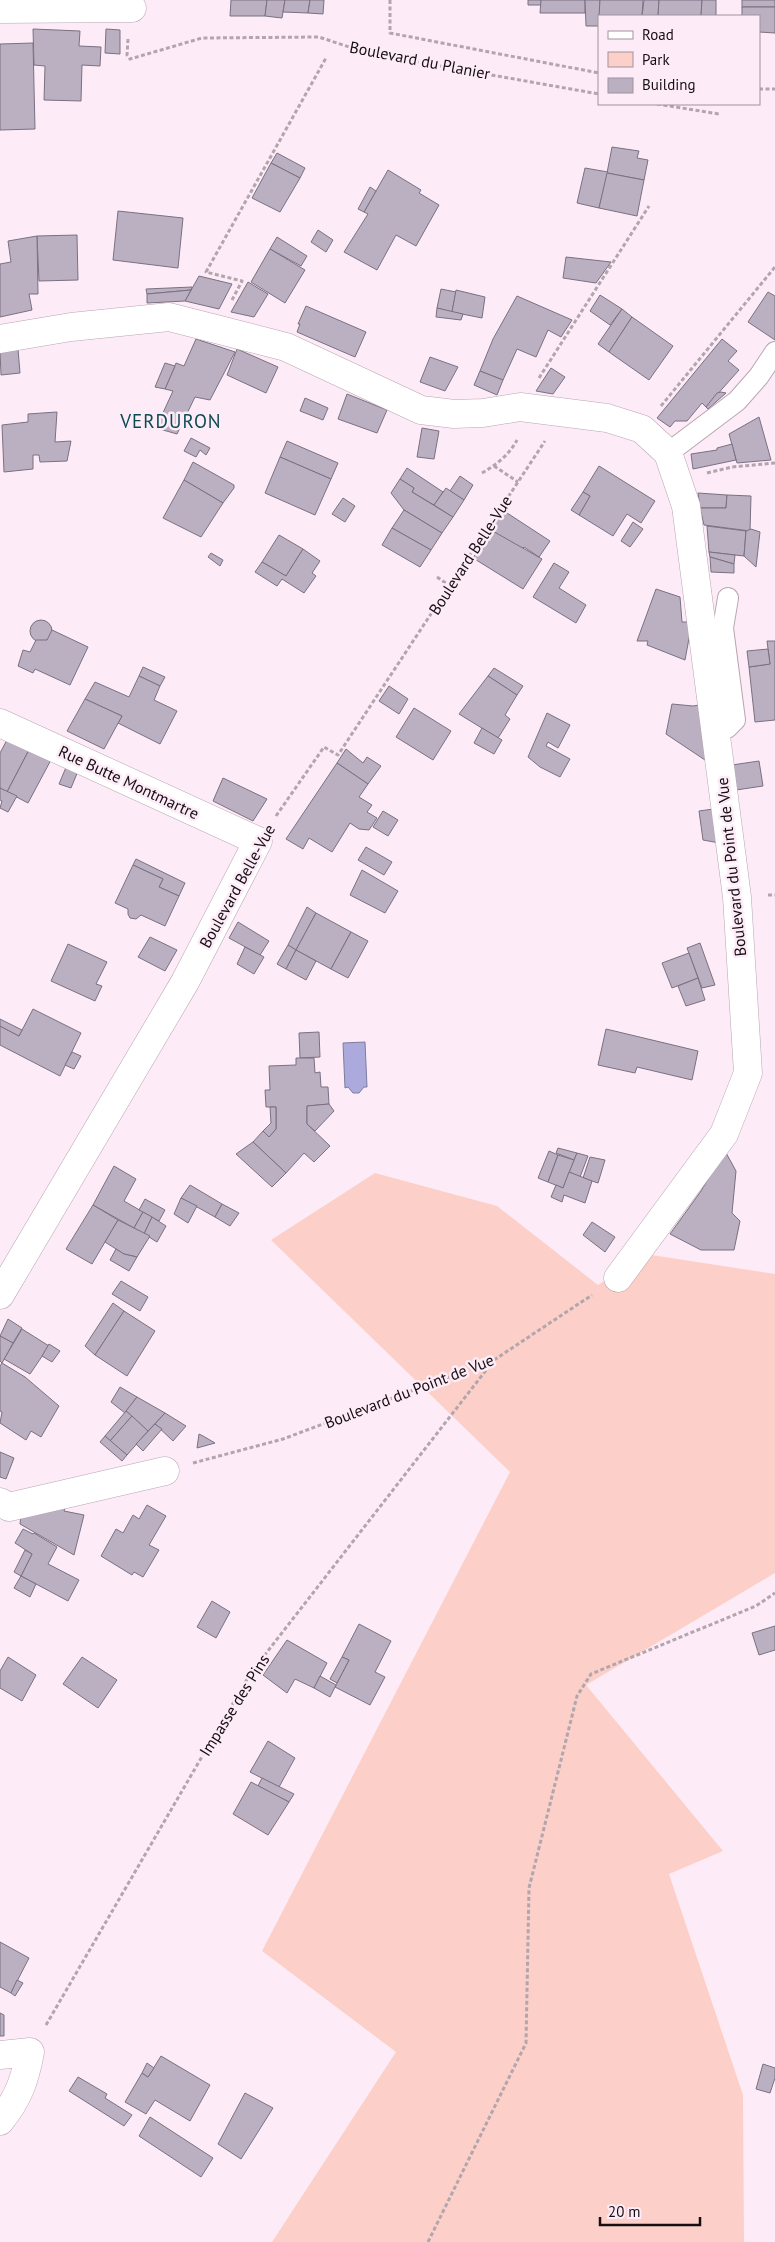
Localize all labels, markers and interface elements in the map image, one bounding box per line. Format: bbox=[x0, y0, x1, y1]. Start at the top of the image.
legend bbox=[598, 15, 760, 105]
text: Road bbox=[642, 25, 674, 44]
street label: Boulevard du Planier bbox=[348, 37, 492, 84]
text: Park bbox=[642, 50, 670, 69]
text: Building bbox=[642, 75, 696, 94]
district label: VERDURON bbox=[119, 409, 222, 433]
street label: Boulevard Belle-Vue bbox=[424, 492, 516, 618]
street label: Rue Butte Montmartre bbox=[56, 741, 202, 823]
street label: Boulevard du Point de Vue bbox=[712, 777, 750, 957]
street label: Boulevard Belle-Vue bbox=[195, 821, 279, 951]
street label: Boulevard du Point de Vue bbox=[322, 1349, 496, 1433]
street label: Impasse des Pins bbox=[195, 1650, 274, 1760]
scale bar bbox=[600, 2194, 700, 2226]
text: 20 m bbox=[608, 2202, 641, 2221]

